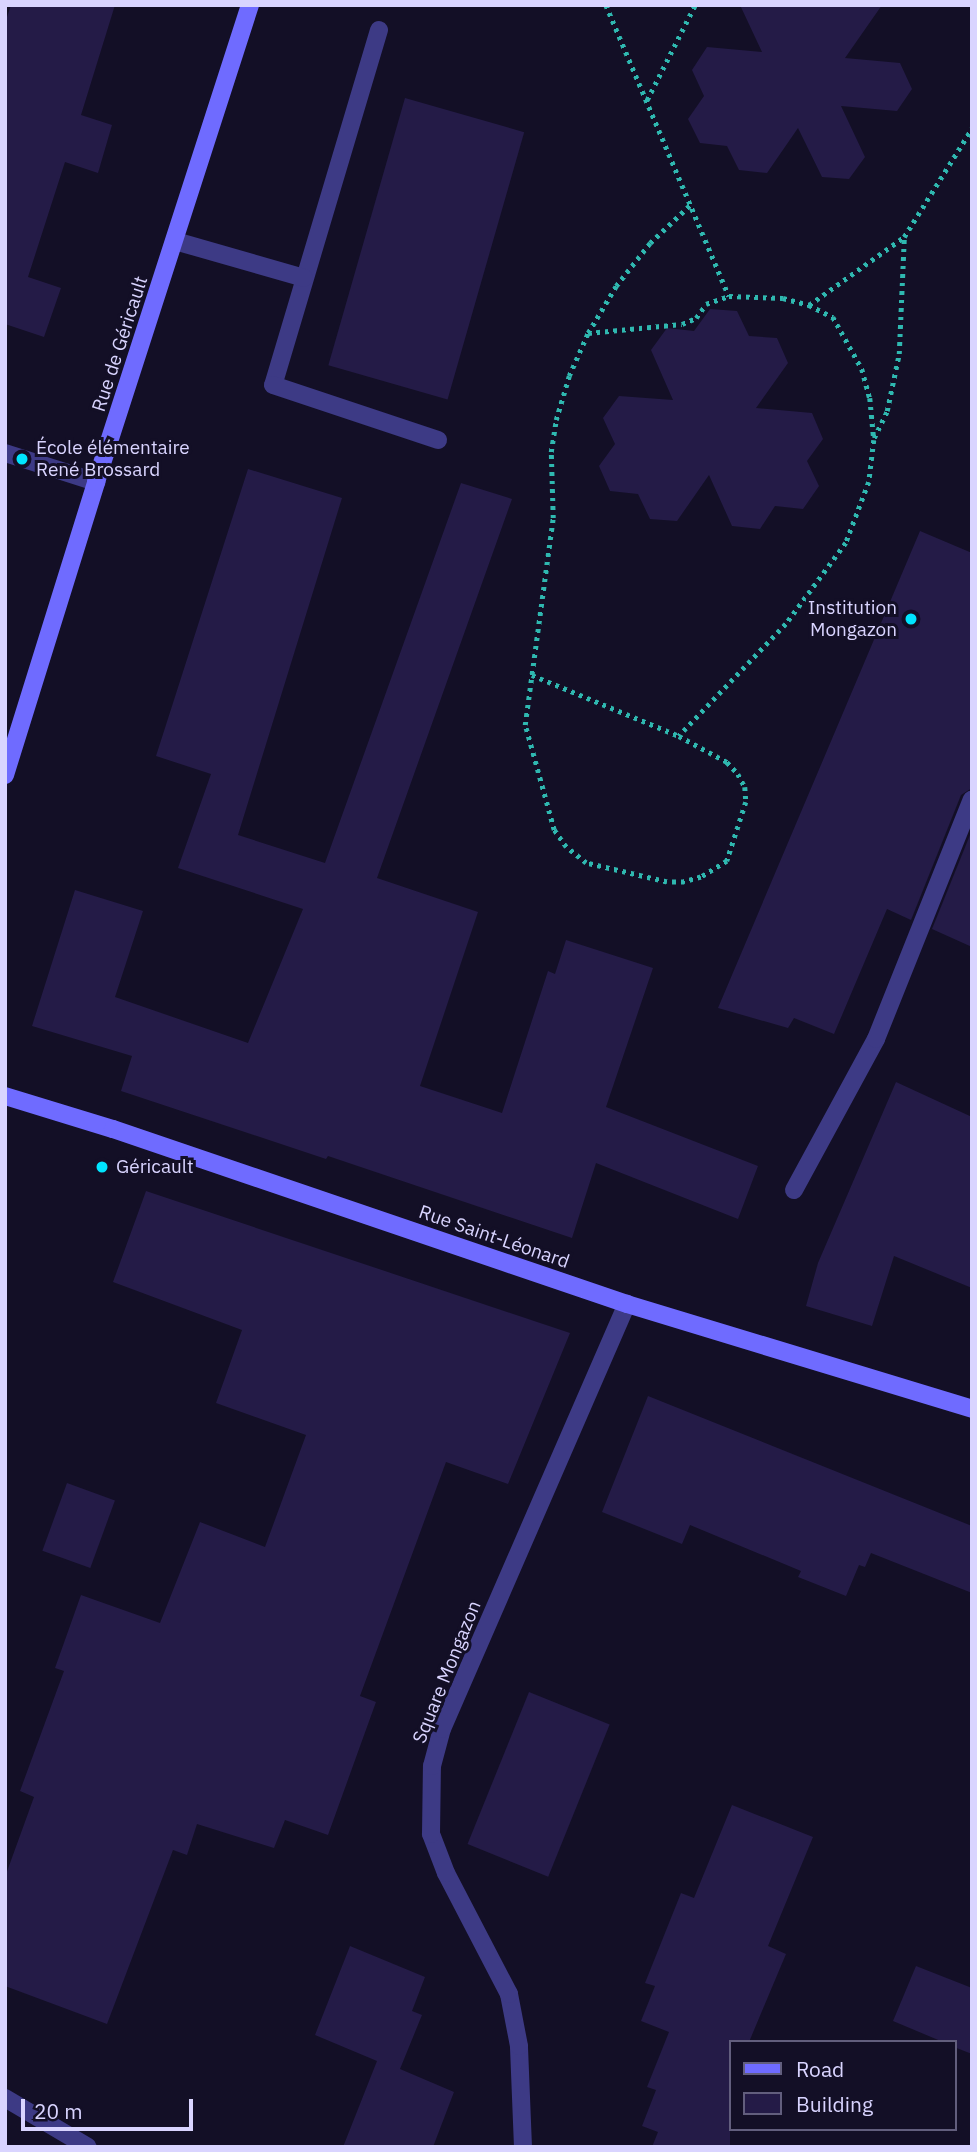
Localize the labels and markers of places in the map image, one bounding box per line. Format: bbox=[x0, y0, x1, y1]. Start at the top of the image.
place label: École élémentaire René Brossard bbox=[36, 437, 190, 481]
marker: École élémentaire René Brossard bbox=[14, 451, 30, 467]
place label: Institution Mongazon bbox=[808, 597, 897, 641]
marker: Institution Mongazon bbox=[903, 611, 919, 627]
place label: Géricault bbox=[116, 1156, 194, 1178]
marker: Géricault bbox=[94, 1159, 110, 1175]

